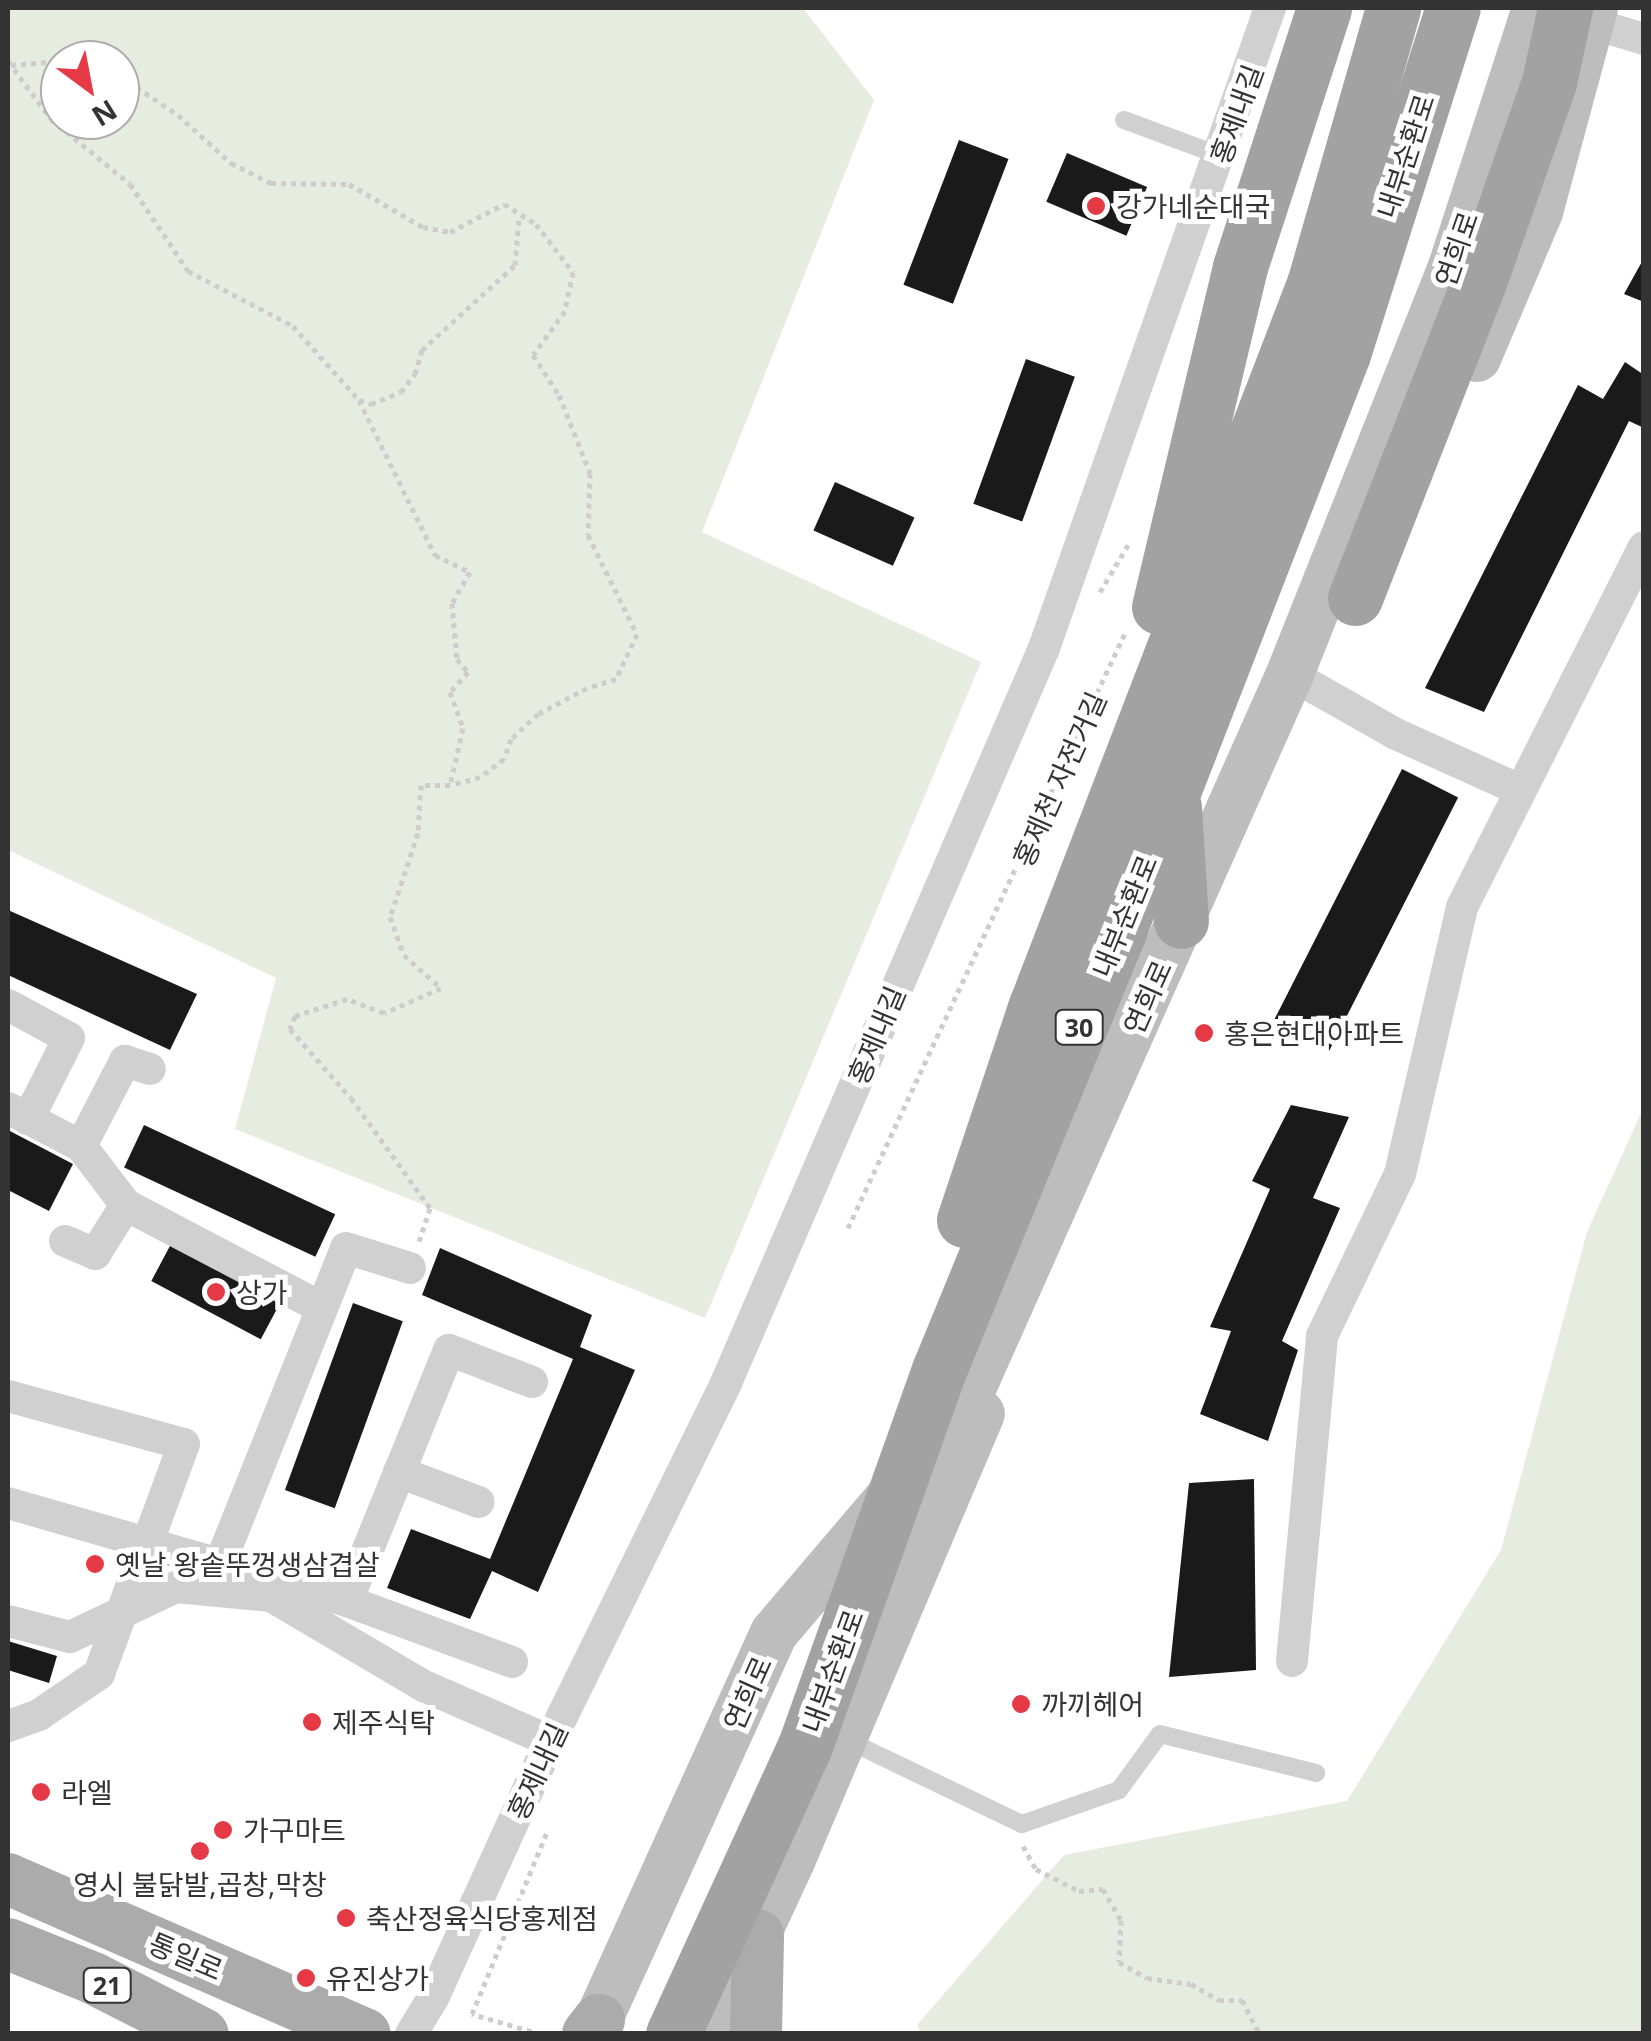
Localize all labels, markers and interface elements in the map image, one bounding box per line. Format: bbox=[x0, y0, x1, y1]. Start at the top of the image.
north arrow bbox=[40, 40, 140, 140]
street label: 홍제내길 bbox=[1203, 60, 1269, 168]
street label: 내부순환로 bbox=[1369, 90, 1441, 222]
text: N bbox=[85, 92, 125, 136]
place label: 강가네순대국 bbox=[1116, 189, 1271, 223]
marker: 강가네순대국 bbox=[1085, 195, 1107, 217]
street label: 연희로 bbox=[1428, 207, 1484, 291]
street label: 홍제천 자전거길 bbox=[1006, 686, 1112, 872]
street label: 내부순환로 bbox=[1084, 850, 1164, 982]
street label: 연희로 bbox=[1116, 955, 1178, 1039]
street label: 홍제내길 bbox=[840, 981, 912, 1089]
road number: 30 bbox=[1054, 1007, 1104, 1047]
place label: 홍은현대아파트 bbox=[1224, 1016, 1404, 1050]
marker: 홍은현대아파트 bbox=[1193, 1022, 1215, 1044]
place label: 상가 bbox=[236, 1275, 288, 1309]
marker: 상가 bbox=[205, 1281, 227, 1303]
place label: 옛날 왕솥뚜껑생삼겹살 bbox=[115, 1547, 380, 1581]
marker: 옛날 왕솥뚜껑생삼겹살 bbox=[84, 1553, 106, 1575]
street label: 내부순환로 bbox=[794, 1605, 870, 1737]
street label: 연희로 bbox=[716, 1651, 778, 1735]
place label: 까끼헤어 bbox=[1041, 1687, 1144, 1721]
marker: 까끼헤어 bbox=[1010, 1693, 1032, 1715]
place label: 제주식탁 bbox=[332, 1705, 435, 1739]
marker: 제주식탁 bbox=[301, 1711, 323, 1733]
street label: 홍제내길 bbox=[500, 1717, 574, 1825]
place label: 라엘 bbox=[61, 1775, 113, 1809]
marker: 라엘 bbox=[30, 1781, 52, 1803]
place label: 가구마트 bbox=[243, 1813, 346, 1847]
marker: 가구마트 bbox=[212, 1819, 234, 1841]
marker: 영시 불닭발,곱창,막창 bbox=[189, 1840, 211, 1862]
place label: 영시 불닭발,곱창,막창 bbox=[73, 1867, 327, 1901]
place label: 축산정육식당홍제점 bbox=[366, 1901, 598, 1935]
marker: 축산정육식당홍제점 bbox=[335, 1907, 357, 1929]
street label: 통일로 bbox=[144, 1925, 228, 1987]
place label: 유진상가 bbox=[326, 1961, 429, 1995]
road number: 21 bbox=[82, 1965, 132, 2005]
marker: 유진상가 bbox=[295, 1967, 317, 1989]

